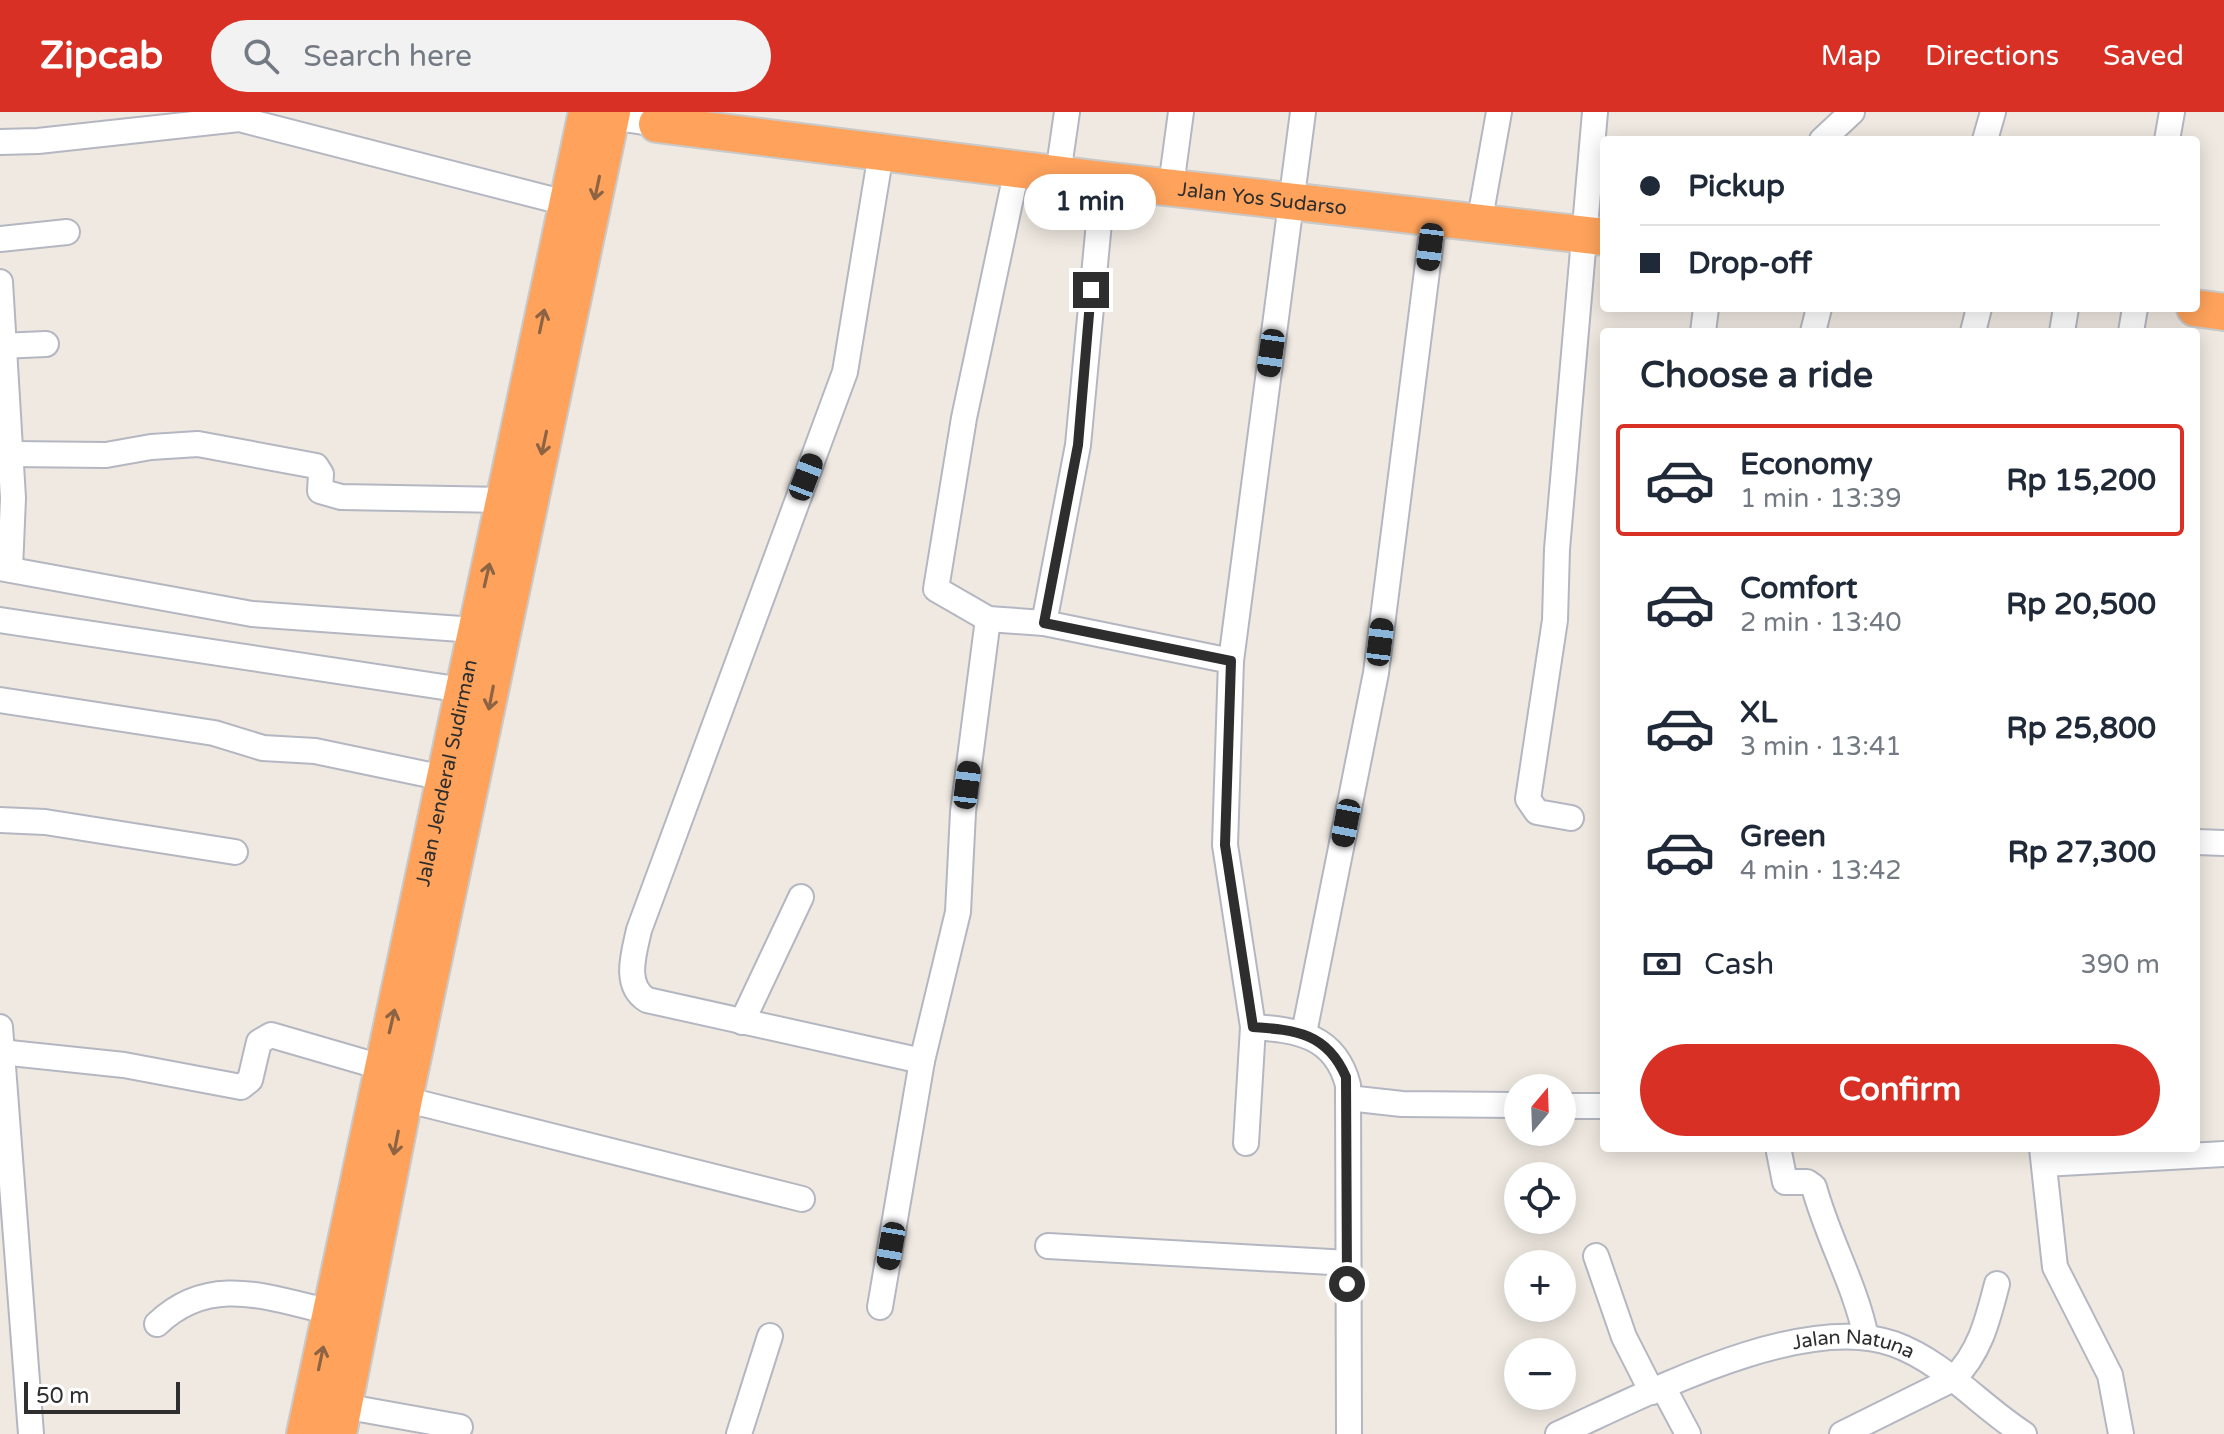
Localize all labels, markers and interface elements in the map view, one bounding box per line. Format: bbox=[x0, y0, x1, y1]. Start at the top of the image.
search box bbox=[211, 20, 771, 92]
text: Zipcab bbox=[40, 33, 163, 79]
icon: search bbox=[239, 34, 283, 78]
text: Search here bbox=[303, 38, 472, 75]
text: Map bbox=[1821, 39, 1881, 73]
text: Directions bbox=[1925, 39, 2059, 73]
text: Saved bbox=[2103, 39, 2184, 73]
text: Pickup bbox=[1688, 168, 1785, 205]
callout: 1 min bbox=[1025, 174, 1157, 230]
one-way arrow bbox=[589, 175, 604, 201]
street label: Jalan Yos Sudarso bbox=[1176, 178, 1348, 221]
text: 1 min bbox=[1055, 186, 1125, 217]
car bbox=[1415, 222, 1445, 272]
text: Drop-off bbox=[1688, 245, 1812, 282]
route end bbox=[1073, 272, 1109, 308]
one-way arrow bbox=[535, 309, 550, 334]
car bbox=[1256, 328, 1286, 378]
text: Choose a ride bbox=[1640, 354, 1873, 397]
one-way arrow bbox=[536, 430, 551, 455]
icon: car bbox=[1644, 444, 1716, 516]
text: Economy bbox=[1740, 446, 1873, 483]
car bbox=[786, 450, 826, 504]
text: Rp 15,200 bbox=[2006, 462, 2156, 499]
text: 1 min · 13:39 bbox=[1740, 483, 1902, 514]
one-way arrow bbox=[481, 563, 496, 589]
icon: car bbox=[1644, 568, 1716, 640]
text: Comfort bbox=[1740, 570, 1858, 607]
text: Rp 20,500 bbox=[2006, 586, 2156, 623]
text: 2 min · 13:40 bbox=[1740, 607, 1902, 638]
car bbox=[1365, 617, 1395, 667]
street label: Jalan Jenderal Sudirman bbox=[411, 657, 483, 889]
one-way arrow bbox=[483, 684, 498, 710]
icon: car bbox=[1644, 692, 1716, 764]
text: XL bbox=[1740, 694, 1777, 731]
text: Rp 25,800 bbox=[2006, 710, 2156, 747]
text: 3 min · 13:41 bbox=[1740, 731, 1902, 762]
car bbox=[952, 760, 982, 810]
car bbox=[1330, 797, 1362, 849]
icon: car bbox=[1644, 816, 1716, 888]
text: Green bbox=[1740, 818, 1826, 855]
text: Rp 27,300 bbox=[2007, 834, 2156, 871]
text: 4 min · 13:42 bbox=[1740, 855, 1902, 886]
icon: cash bbox=[1640, 942, 1684, 986]
text: Cash bbox=[1704, 946, 1774, 983]
text: 390 m bbox=[2080, 949, 2160, 980]
one-way arrow bbox=[385, 1009, 400, 1034]
button: Confirm bbox=[1640, 1044, 2160, 1136]
north arrow bbox=[1504, 1074, 1576, 1146]
map controls bbox=[1504, 1074, 1576, 1410]
one-way arrow bbox=[387, 1130, 402, 1156]
button: locate bbox=[1504, 1162, 1576, 1234]
car bbox=[875, 1220, 907, 1272]
button: + bbox=[1504, 1250, 1576, 1322]
route start bbox=[1329, 1266, 1365, 1302]
street label: Jalan Natuna bbox=[1790, 1325, 1918, 1364]
button: − bbox=[1504, 1338, 1576, 1410]
one-way arrow bbox=[314, 1345, 329, 1371]
scale bar bbox=[24, 1378, 180, 1414]
text: 50 m bbox=[36, 1383, 90, 1409]

